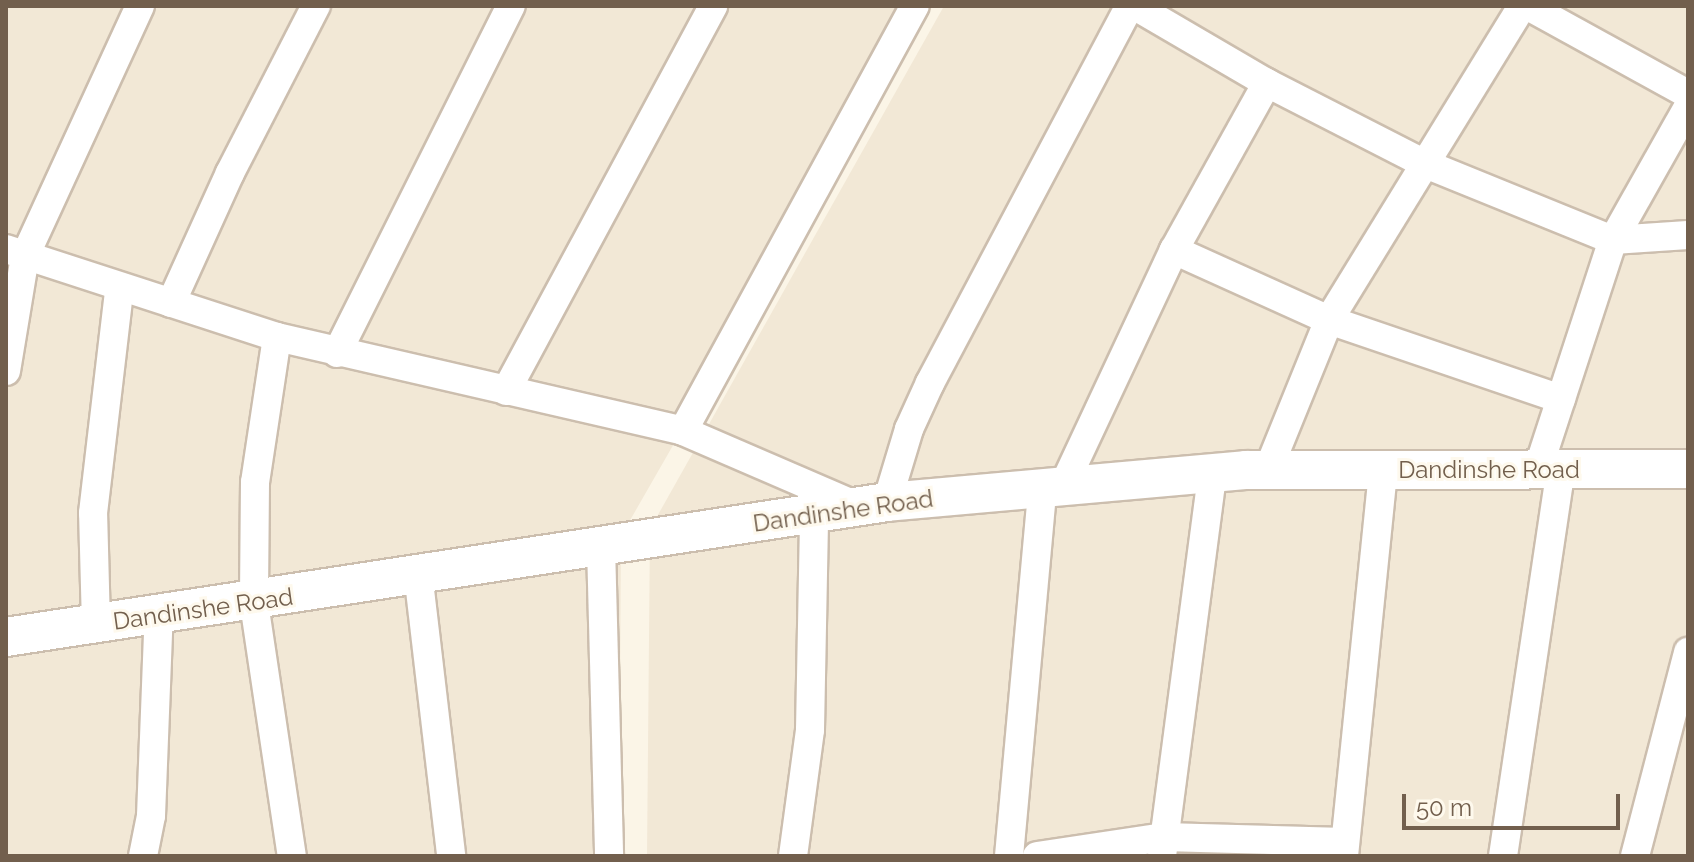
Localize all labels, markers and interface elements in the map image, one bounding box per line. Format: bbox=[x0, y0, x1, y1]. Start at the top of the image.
street label: Dandinshe Road bbox=[1398, 456, 1580, 484]
street label: Dandinshe Road bbox=[751, 484, 935, 538]
street label: Dandinshe Road bbox=[111, 582, 295, 636]
scale bar bbox=[1406, 778, 1624, 828]
text: 50 m bbox=[1416, 793, 1472, 822]

